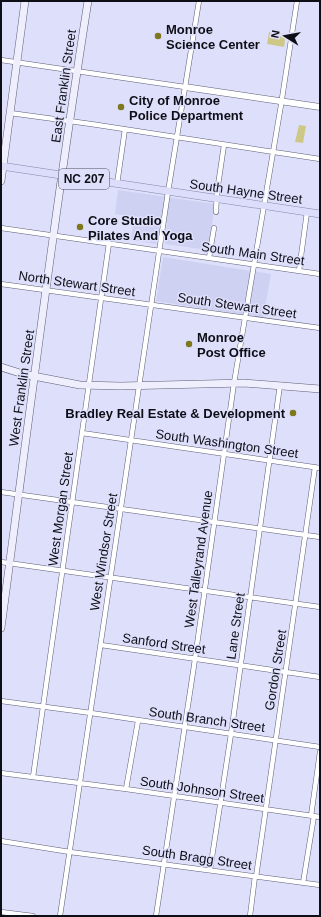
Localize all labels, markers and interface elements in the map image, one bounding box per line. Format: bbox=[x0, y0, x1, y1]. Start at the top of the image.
north arrow bbox=[265, 16, 305, 56]
place label: Monroe Science Center bbox=[166, 22, 260, 52]
street label: East Franklin Street bbox=[48, 28, 79, 144]
text: N bbox=[269, 29, 282, 39]
marker: Monroe Science Center bbox=[153, 31, 163, 41]
place label: City of Monroe Police Department bbox=[129, 93, 244, 123]
marker: City of Monroe Police Department bbox=[116, 102, 126, 112]
road number: NC 207 bbox=[59, 169, 109, 189]
street label: South Hayne Street bbox=[189, 176, 304, 207]
place label: Core Studio Pilates And Yoga bbox=[88, 213, 193, 243]
marker: Core Studio Pilates And Yoga bbox=[75, 222, 85, 232]
street label: South Main Street bbox=[200, 239, 306, 268]
street label: North Stewart Street bbox=[18, 268, 137, 299]
street label: South Stewart Street bbox=[176, 290, 298, 321]
street label: West Franklin Street bbox=[6, 328, 37, 447]
place label: Monroe Post Office bbox=[197, 330, 266, 360]
marker: Monroe Post Office bbox=[184, 339, 194, 349]
place label: Bradley Real Estate & Development bbox=[65, 406, 286, 421]
marker: Bradley Real Estate & Development bbox=[288, 408, 298, 418]
street label: South Washington Street bbox=[155, 426, 300, 461]
street label: West Morgan Street bbox=[45, 451, 76, 567]
street label: West Talleyrand Avenue bbox=[181, 489, 216, 629]
street label: West Windsor Street bbox=[87, 492, 120, 612]
street label: Lane Street bbox=[223, 591, 248, 660]
street label: Gordon Street bbox=[262, 628, 289, 712]
street label: Sanford Street bbox=[121, 630, 207, 657]
street label: South Branch Street bbox=[148, 704, 266, 735]
street label: South Johnson Street bbox=[139, 773, 265, 806]
street label: South Bragg Street bbox=[141, 842, 253, 873]

